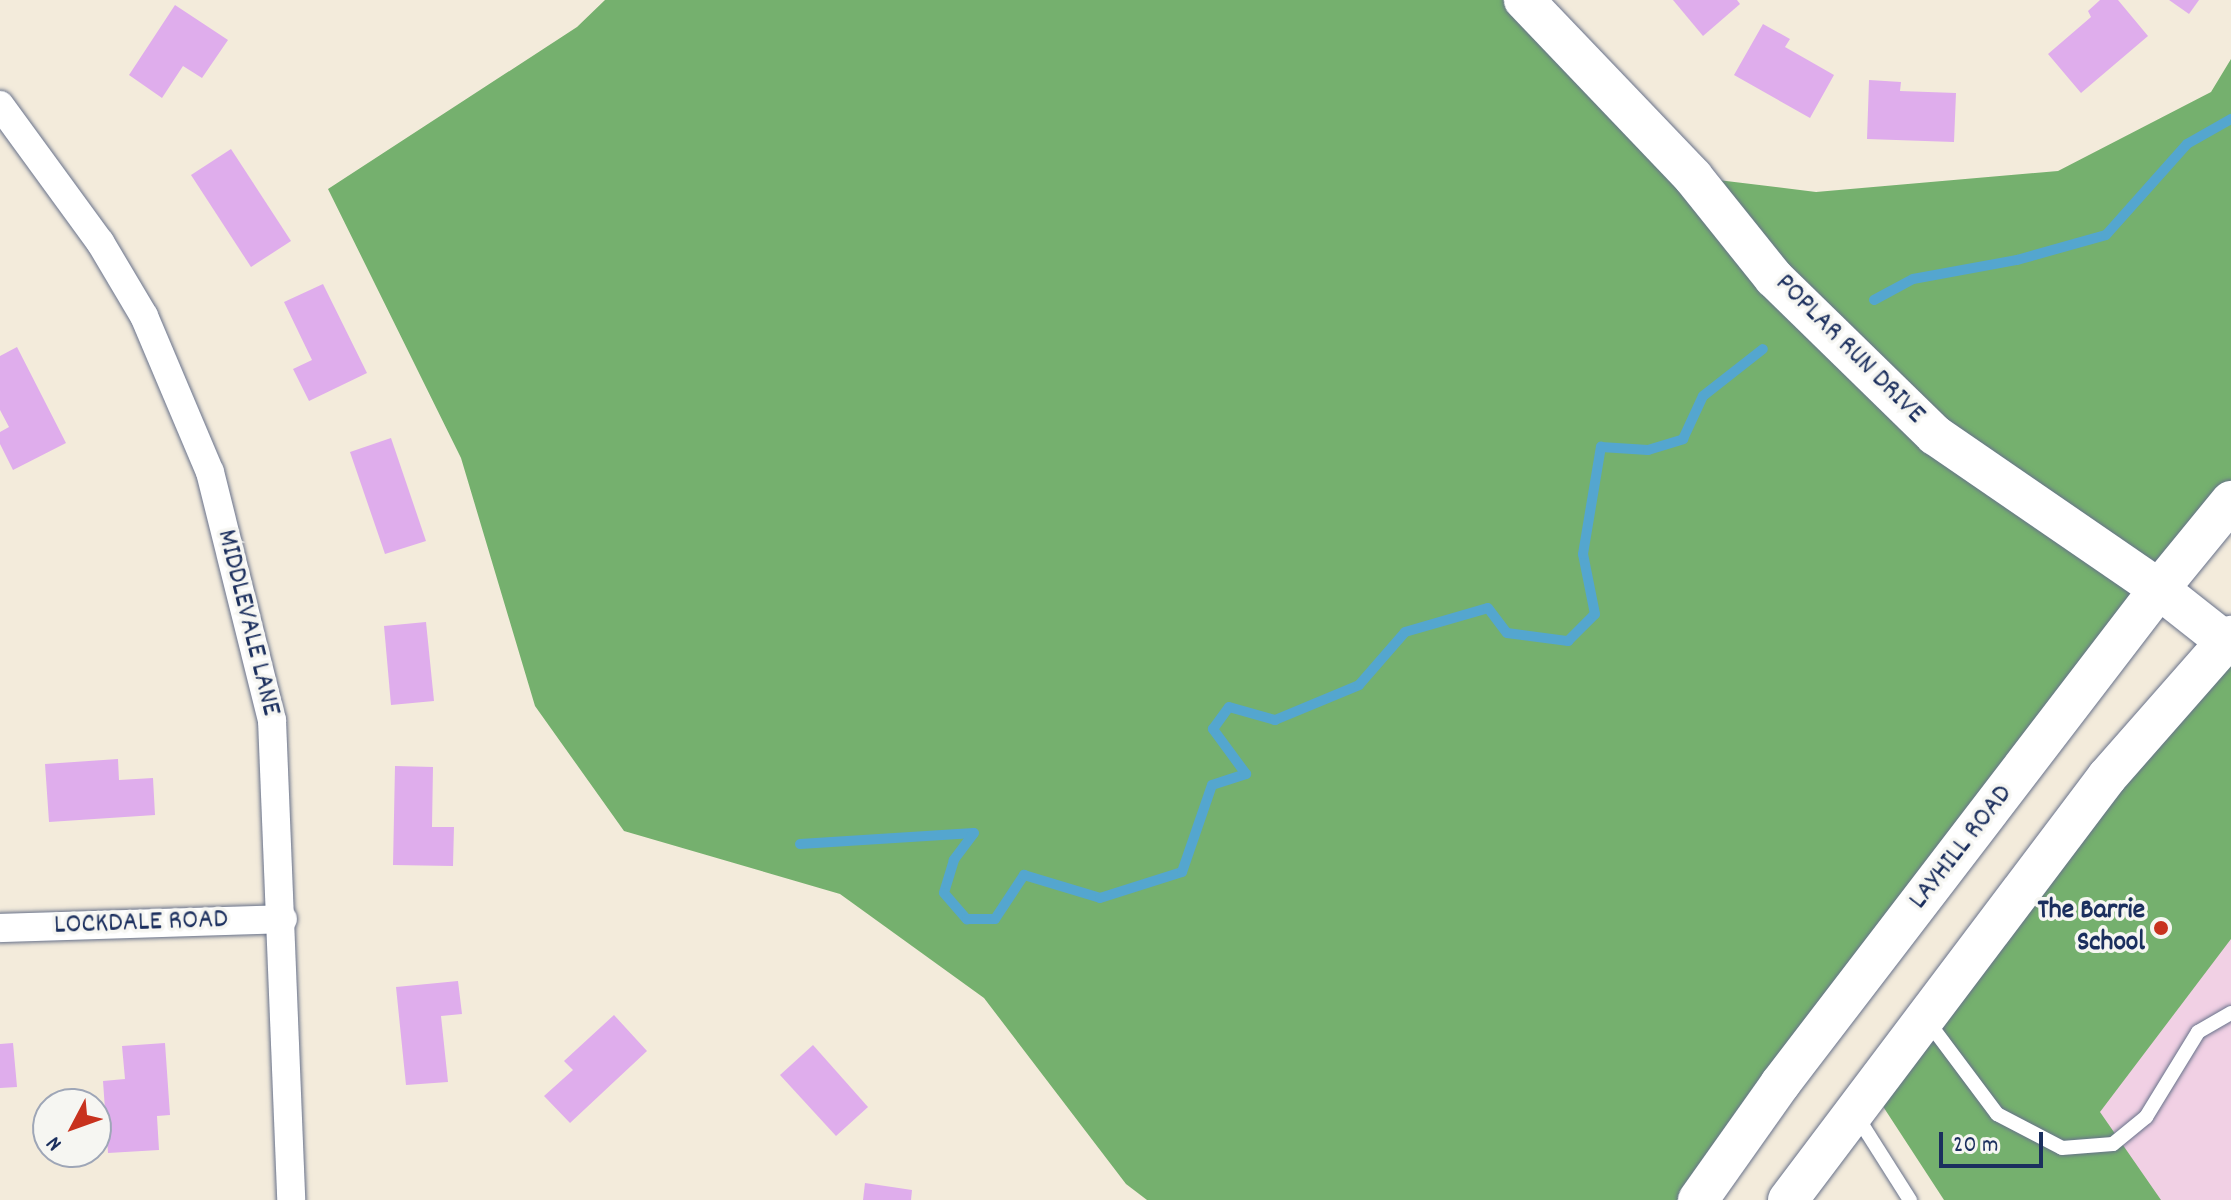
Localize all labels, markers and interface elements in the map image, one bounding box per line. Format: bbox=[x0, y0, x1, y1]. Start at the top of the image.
street label: POPLAR RUN DRIVE bbox=[1767, 268, 1931, 432]
street label: MIDDLEVALE LANE bbox=[208, 526, 286, 720]
street label: LAYHILL ROAD bbox=[1903, 779, 2021, 917]
place label: The Barrie School bbox=[2038, 895, 2145, 961]
street label: LOCKDALE ROAD bbox=[53, 904, 229, 944]
marker: The Barrie School bbox=[2152, 919, 2170, 937]
north arrow bbox=[32, 1088, 112, 1168]
scale bar bbox=[1943, 1116, 2047, 1166]
text: N bbox=[40, 1128, 70, 1157]
text: 20 m bbox=[1953, 1129, 1999, 1163]

